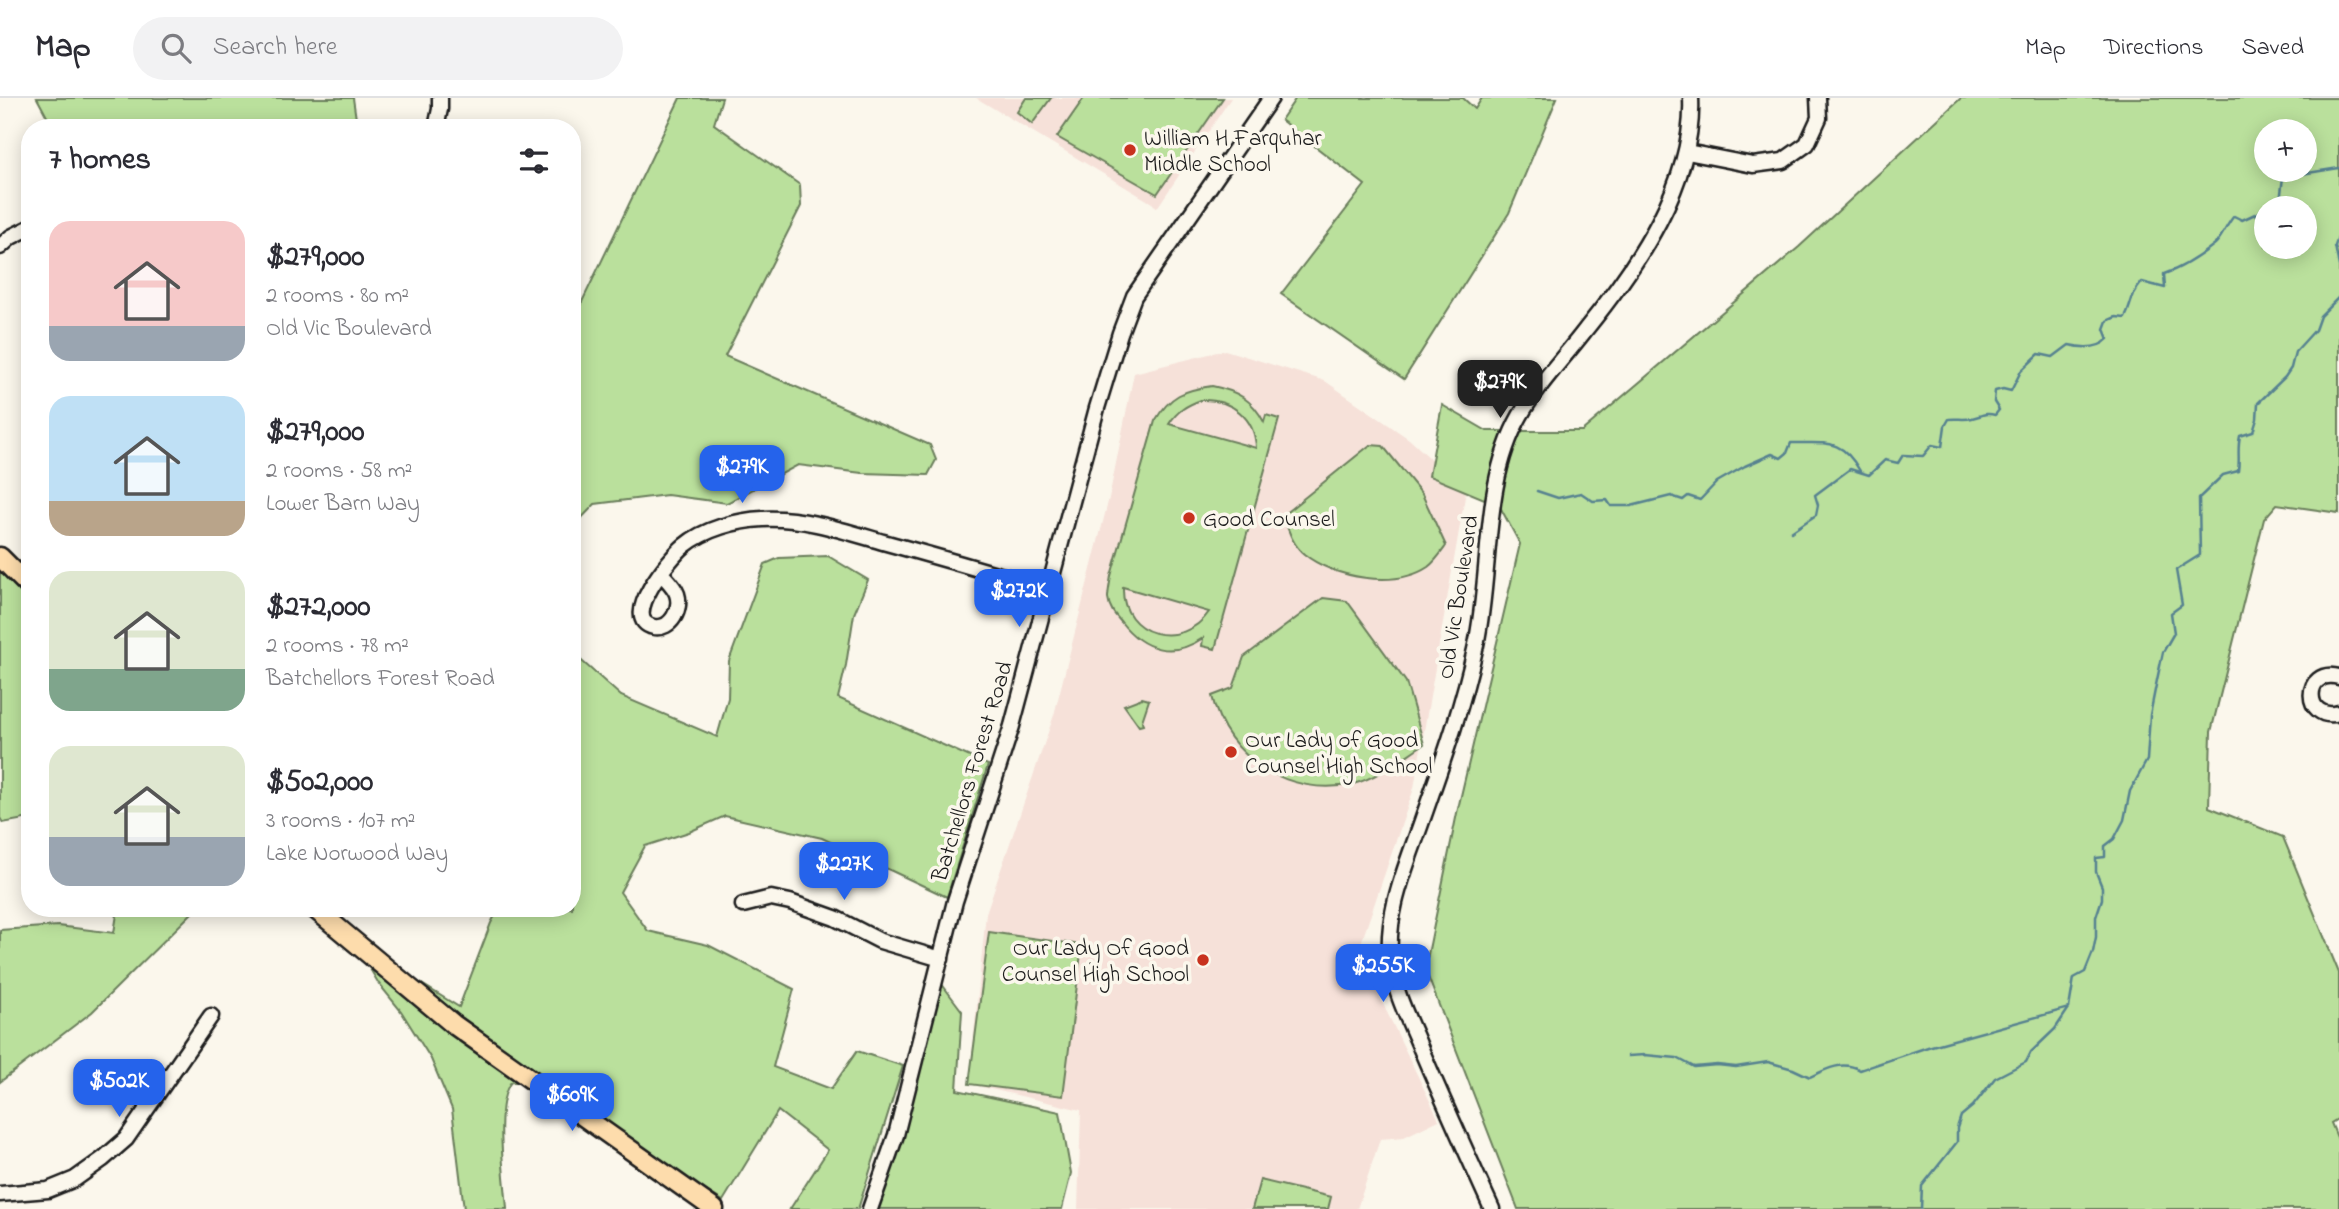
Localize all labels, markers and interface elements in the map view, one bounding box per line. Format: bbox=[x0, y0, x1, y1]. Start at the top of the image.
search box bbox=[133, 17, 623, 80]
text: Map bbox=[35, 24, 91, 72]
icon: search bbox=[157, 29, 195, 67]
text: Search here bbox=[213, 29, 337, 67]
text: Map bbox=[2025, 31, 2066, 66]
text: Directions bbox=[2104, 31, 2203, 66]
text: Saved bbox=[2241, 31, 2304, 66]
map controls bbox=[2254, 119, 2317, 259]
button: + bbox=[2254, 119, 2317, 182]
place label: William H Farquhar Middle School bbox=[1144, 123, 1323, 182]
text: 7 homes bbox=[49, 139, 151, 183]
icon: filters bbox=[515, 142, 553, 180]
marker: William H Farquhar Middle School bbox=[1122, 142, 1138, 158]
button: − bbox=[2254, 196, 2317, 259]
text: $279,000 bbox=[266, 236, 365, 280]
icon: home bbox=[105, 249, 189, 333]
text: 2 rooms · 80 m² bbox=[266, 280, 409, 313]
text: Old Vic Boulevard bbox=[266, 313, 432, 346]
pin: $279K bbox=[1451, 360, 1549, 420]
text: $279K bbox=[1474, 366, 1526, 399]
text: $279,000 bbox=[266, 411, 365, 455]
icon: home bbox=[105, 424, 189, 508]
pin: $279K bbox=[693, 446, 791, 505]
text: $279K bbox=[716, 451, 768, 484]
text: 2 rooms · 58 m² bbox=[266, 455, 412, 488]
text: Lower Barn Way bbox=[266, 488, 420, 521]
place label: Good Counsel bbox=[1203, 504, 1335, 537]
marker: Good Counsel bbox=[1181, 510, 1197, 526]
street label: Old Vic Boulevard bbox=[1430, 513, 1489, 682]
pin: $272K bbox=[970, 570, 1068, 629]
text: $272K bbox=[990, 575, 1048, 608]
text: $272,000 bbox=[266, 586, 370, 630]
icon: home bbox=[105, 599, 189, 683]
text: 2 rooms · 78 m² bbox=[266, 630, 409, 663]
street label: Batchellors Forest Road bbox=[924, 657, 1023, 887]
text: Batchellors Forest Road bbox=[266, 663, 495, 696]
place label: Our Lady of Good Counsel High School bbox=[1245, 725, 1432, 785]
marker: Our Lady of Good Counsel High School bbox=[1223, 744, 1239, 760]
text: $502,000 bbox=[266, 761, 373, 805]
icon: home bbox=[105, 774, 189, 858]
text: 3 rooms · 107 m² bbox=[266, 805, 415, 838]
text: Lake Norwood Way bbox=[266, 838, 448, 871]
pin: $227K bbox=[795, 842, 893, 902]
text: $227K bbox=[815, 848, 873, 881]
place label: Our Lady Of Good Counsel High School bbox=[1002, 933, 1189, 993]
pin: $255K bbox=[1334, 944, 1432, 1004]
text: $255K bbox=[1352, 950, 1414, 983]
marker: Our Lady Of Good Counsel High School bbox=[1195, 952, 1211, 968]
pin: $502K bbox=[70, 1060, 168, 1119]
text: $502K bbox=[89, 1065, 149, 1098]
pin: $609K bbox=[523, 1074, 621, 1133]
text: $609K bbox=[546, 1079, 598, 1112]

